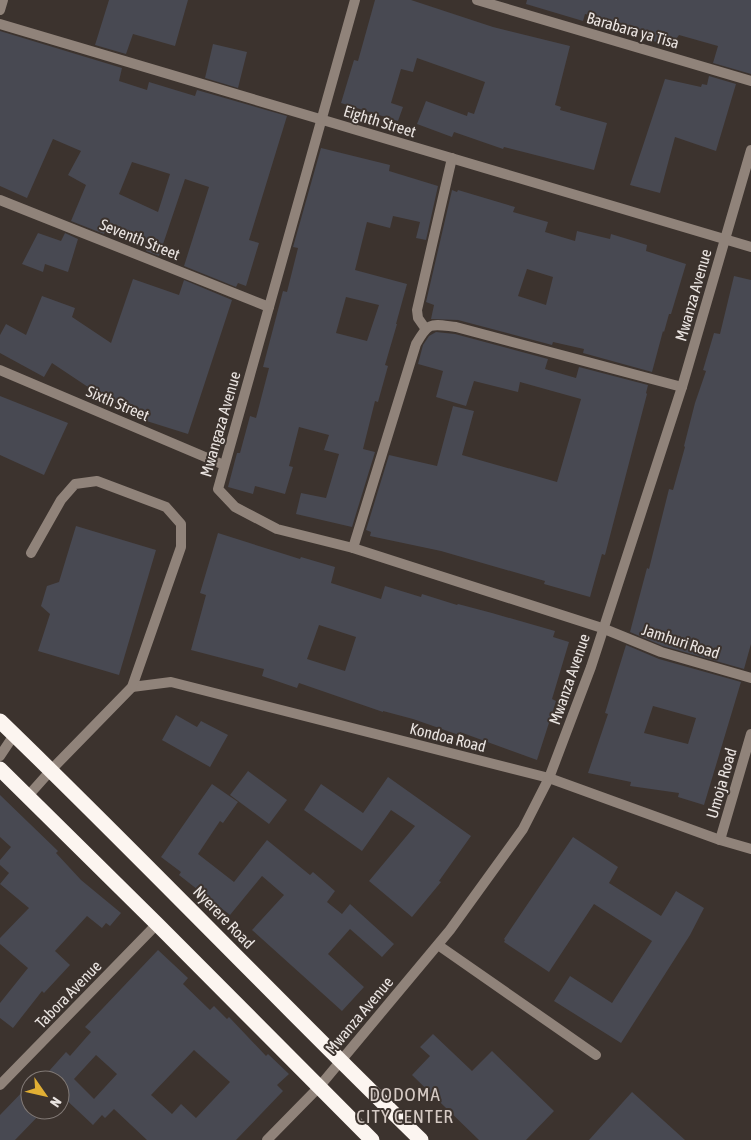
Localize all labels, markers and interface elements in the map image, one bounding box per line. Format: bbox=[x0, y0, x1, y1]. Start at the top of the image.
street label: Barabara ya Tisa bbox=[584, 8, 681, 53]
street label: Eighth Street bbox=[341, 101, 419, 142]
street label: Seventh Street bbox=[97, 215, 183, 263]
street label: Mwanza Avenue bbox=[671, 247, 715, 343]
street label: Mwangaza Avenue bbox=[196, 369, 245, 479]
street label: Sixth Street bbox=[84, 382, 152, 424]
street label: Jamhuri Road bbox=[640, 620, 722, 662]
street label: Mwanza Avenue bbox=[545, 631, 593, 727]
street label: Kondoa Road bbox=[408, 719, 488, 755]
street label: Umoja Road bbox=[702, 746, 741, 821]
street label: Nyerere Road bbox=[189, 882, 258, 953]
street label: Tabora Avenue bbox=[31, 957, 105, 1031]
street label: Mwanza Avenue bbox=[322, 973, 396, 1057]
north arrow bbox=[20, 1070, 70, 1120]
district label: DODOMA CITY CENTER bbox=[356, 1083, 454, 1127]
text: N bbox=[47, 1094, 65, 1110]

